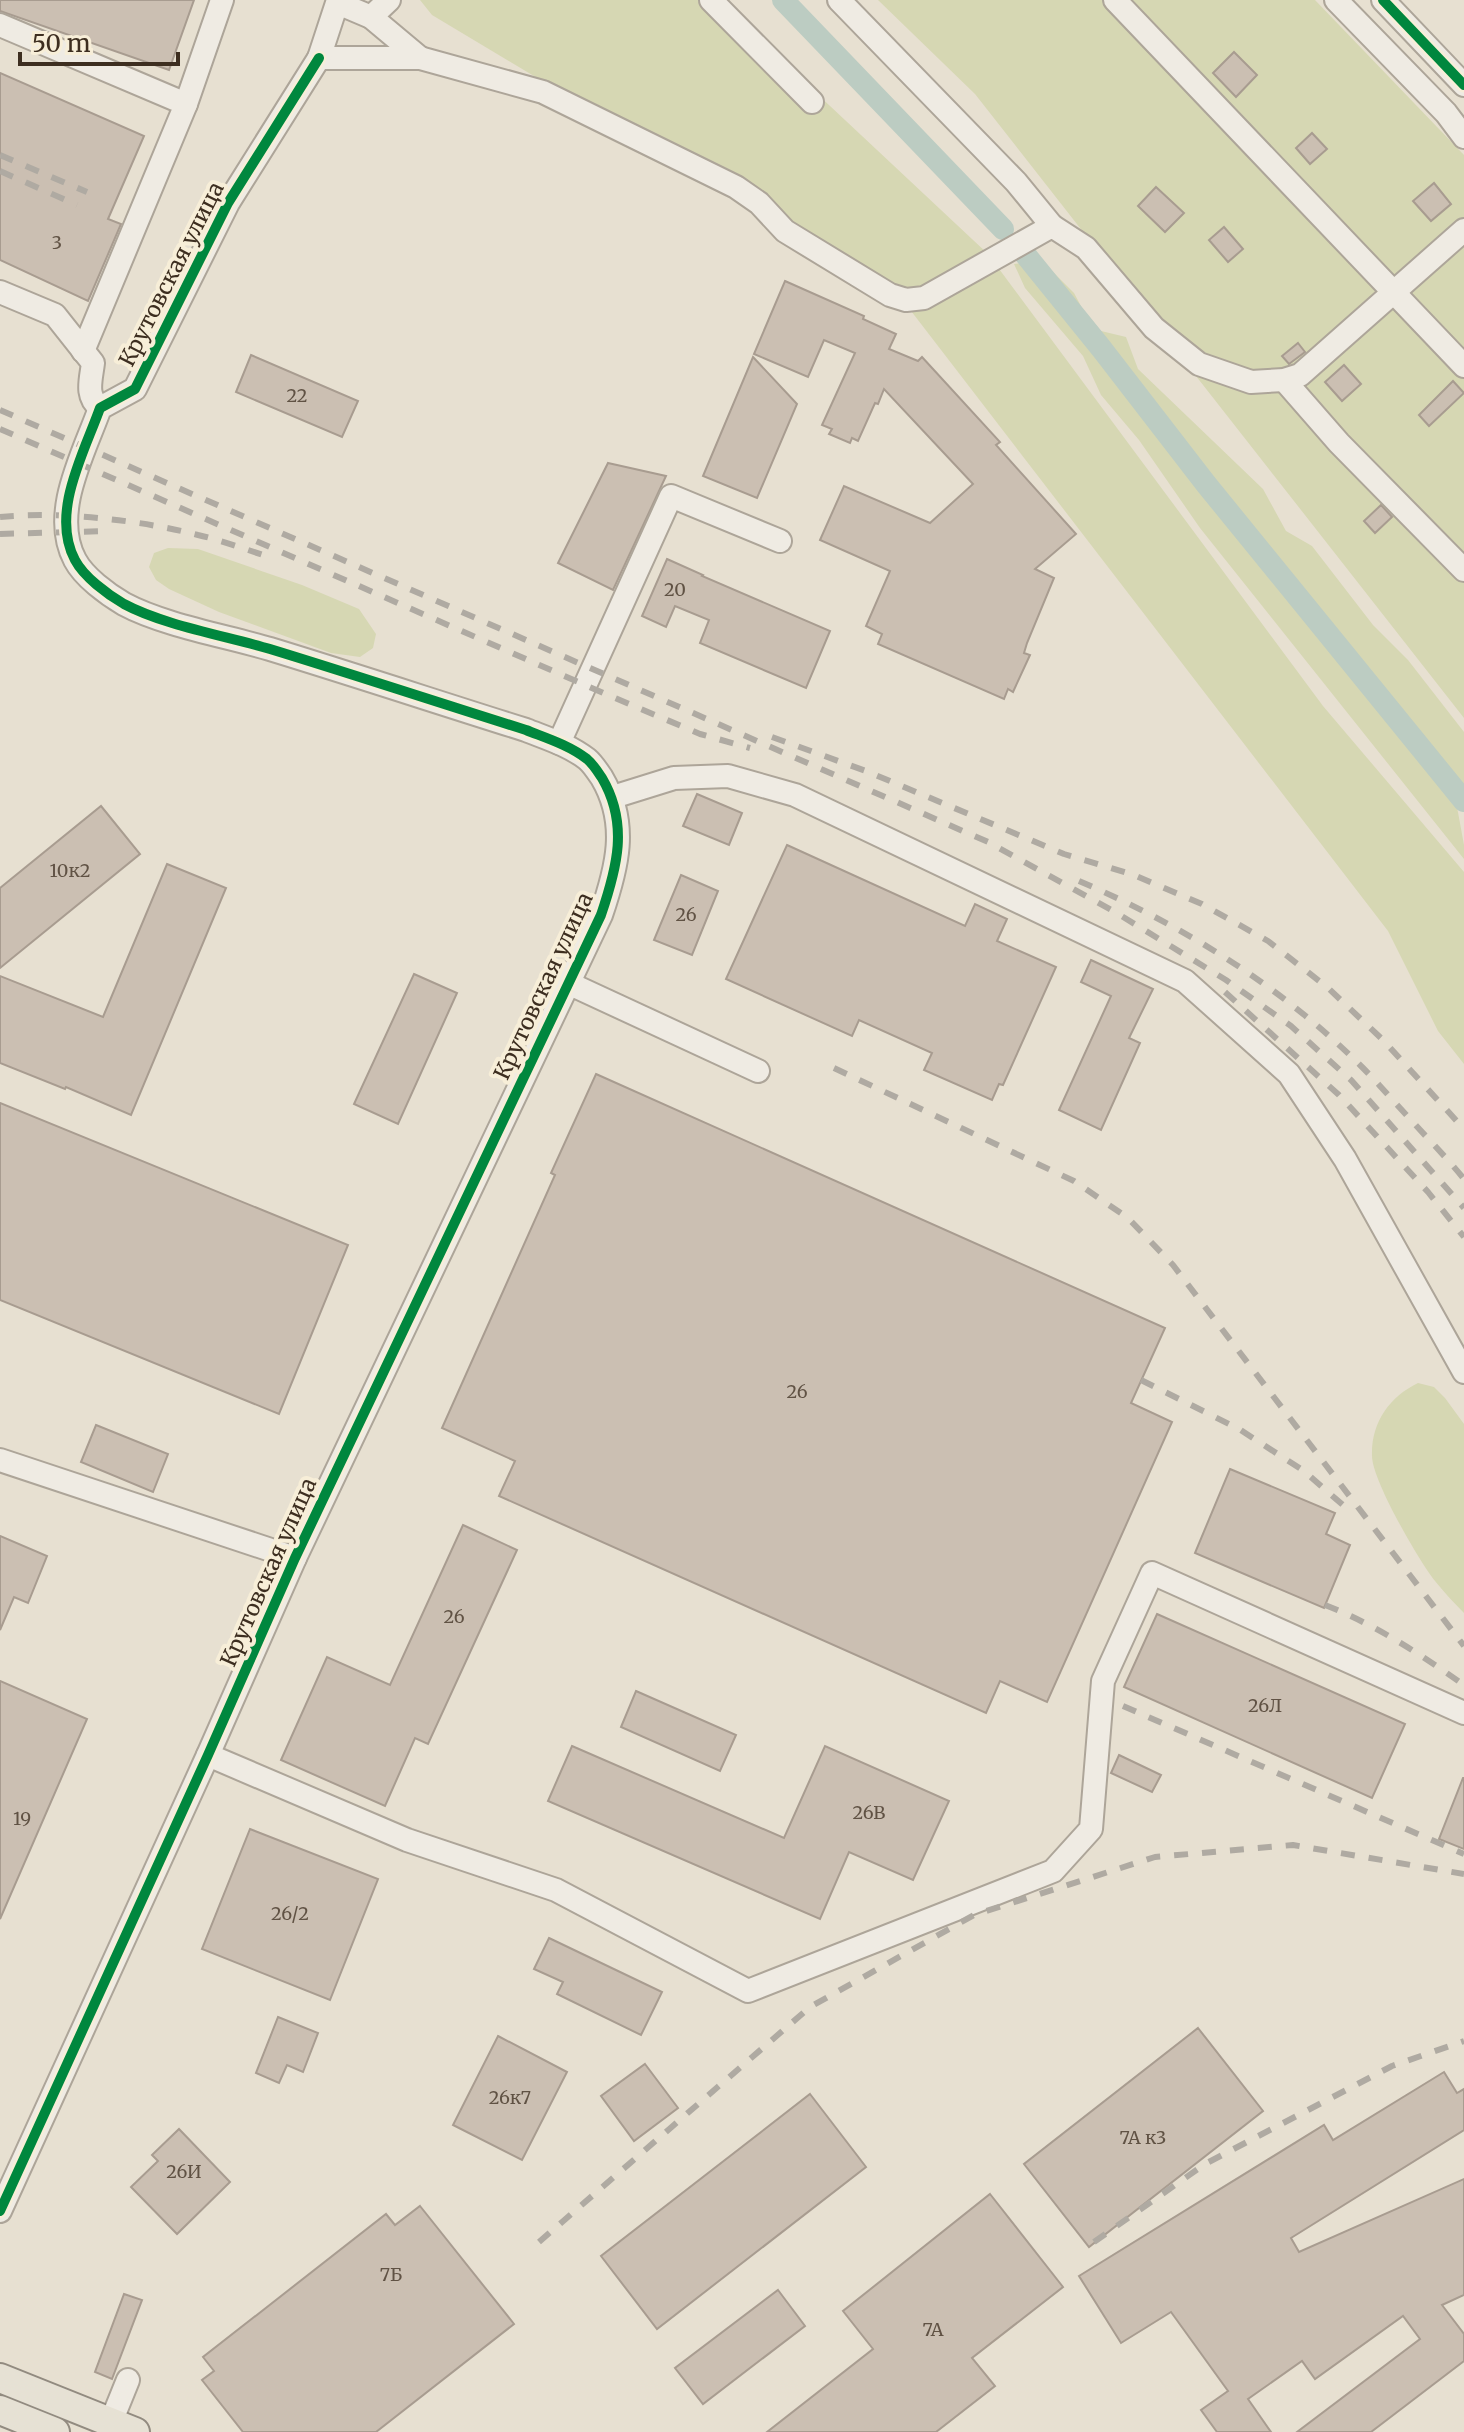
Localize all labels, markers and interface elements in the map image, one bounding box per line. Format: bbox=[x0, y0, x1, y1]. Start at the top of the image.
scale bar bbox=[20, 16, 178, 66]
text: 50 m bbox=[32, 28, 91, 59]
street label: Крутовская улица bbox=[112, 177, 230, 371]
house number: 3 bbox=[52, 231, 62, 254]
house number: 22 bbox=[286, 384, 308, 407]
house number: 20 bbox=[664, 578, 686, 601]
house number: 10к2 bbox=[49, 859, 91, 882]
street label: Крутовская улица bbox=[487, 888, 599, 1084]
house number: 26 bbox=[675, 903, 697, 926]
house number: 26 bbox=[786, 1380, 808, 1403]
street label: Крутовская улица bbox=[214, 1473, 322, 1671]
house number: 26 bbox=[443, 1605, 465, 1628]
house number: 26Л bbox=[1248, 1694, 1282, 1717]
house number: 26В bbox=[853, 1801, 885, 1824]
house number: 19 bbox=[13, 1807, 31, 1830]
house number: 26/2 bbox=[271, 1902, 309, 1925]
house number: 26к7 bbox=[489, 2086, 531, 2109]
house number: 7А к3 bbox=[1120, 2126, 1166, 2149]
house number: 26И bbox=[166, 2160, 202, 2183]
house number: 7Б bbox=[380, 2263, 402, 2286]
house number: 7А bbox=[922, 2318, 944, 2341]

